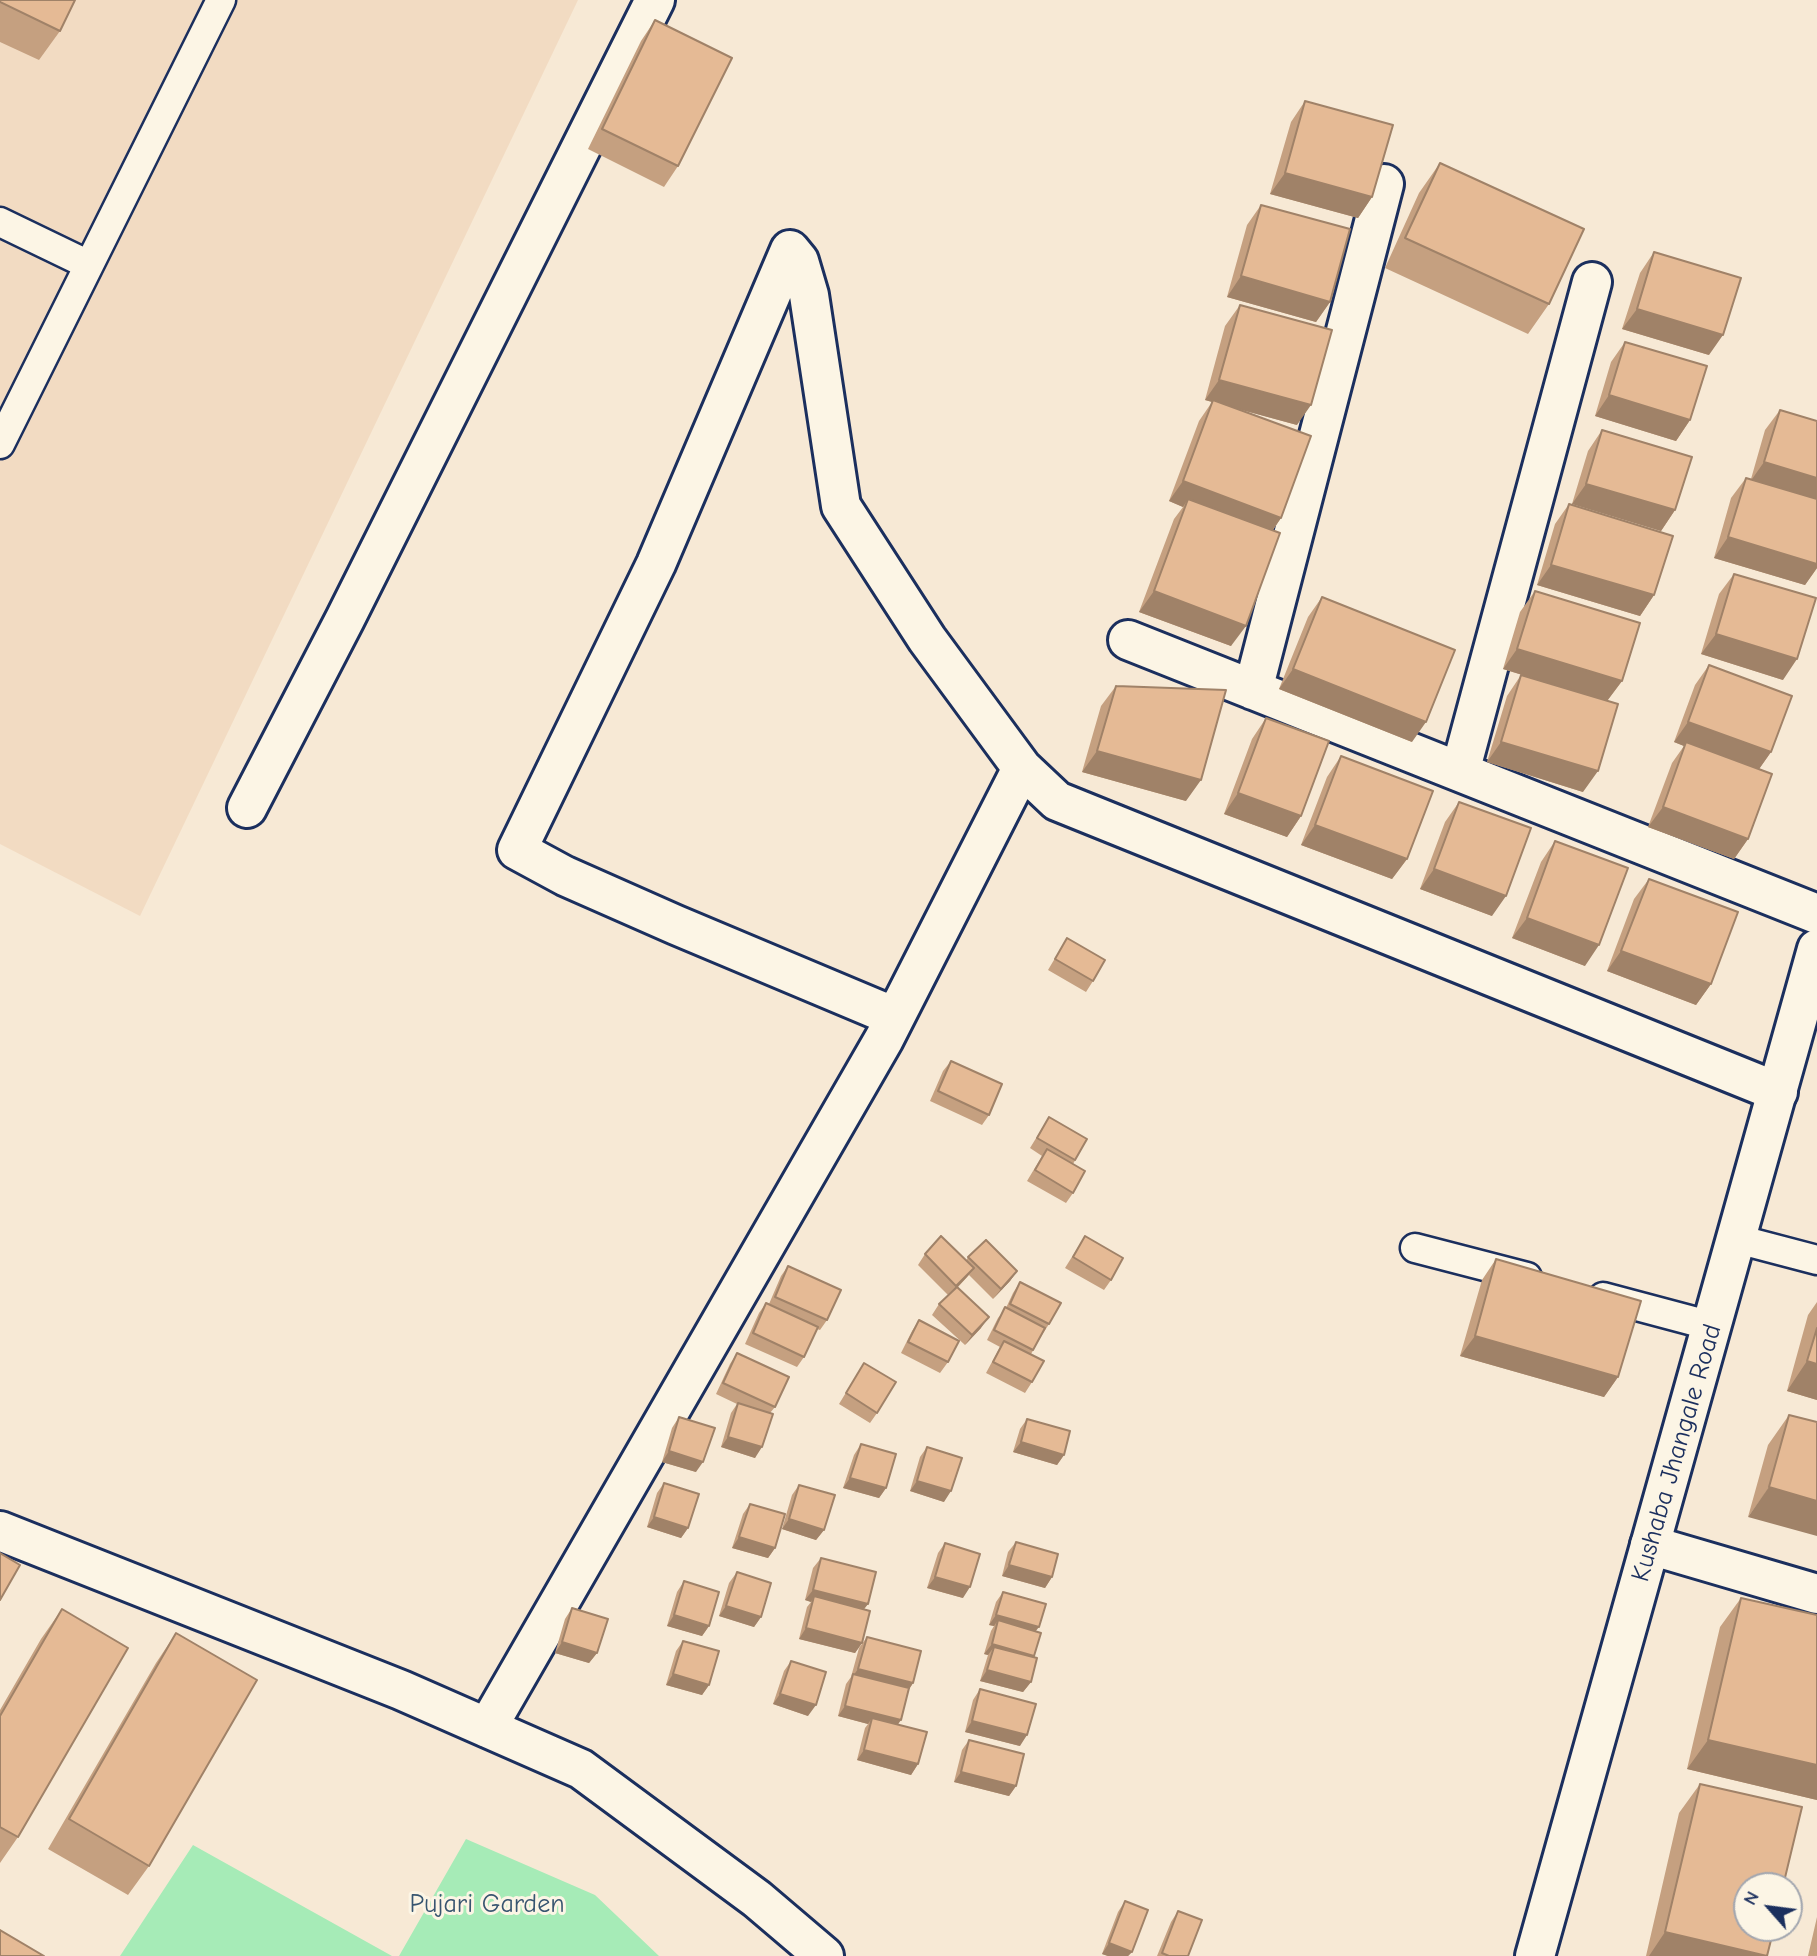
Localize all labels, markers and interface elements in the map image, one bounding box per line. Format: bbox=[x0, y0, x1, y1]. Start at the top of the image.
street label: Kushaba Jhangale Road bbox=[1625, 1321, 1729, 1585]
north arrow bbox=[1733, 1872, 1803, 1942]
text: N bbox=[1739, 1887, 1764, 1909]
park label: Pujari Garden bbox=[409, 1889, 565, 1921]

